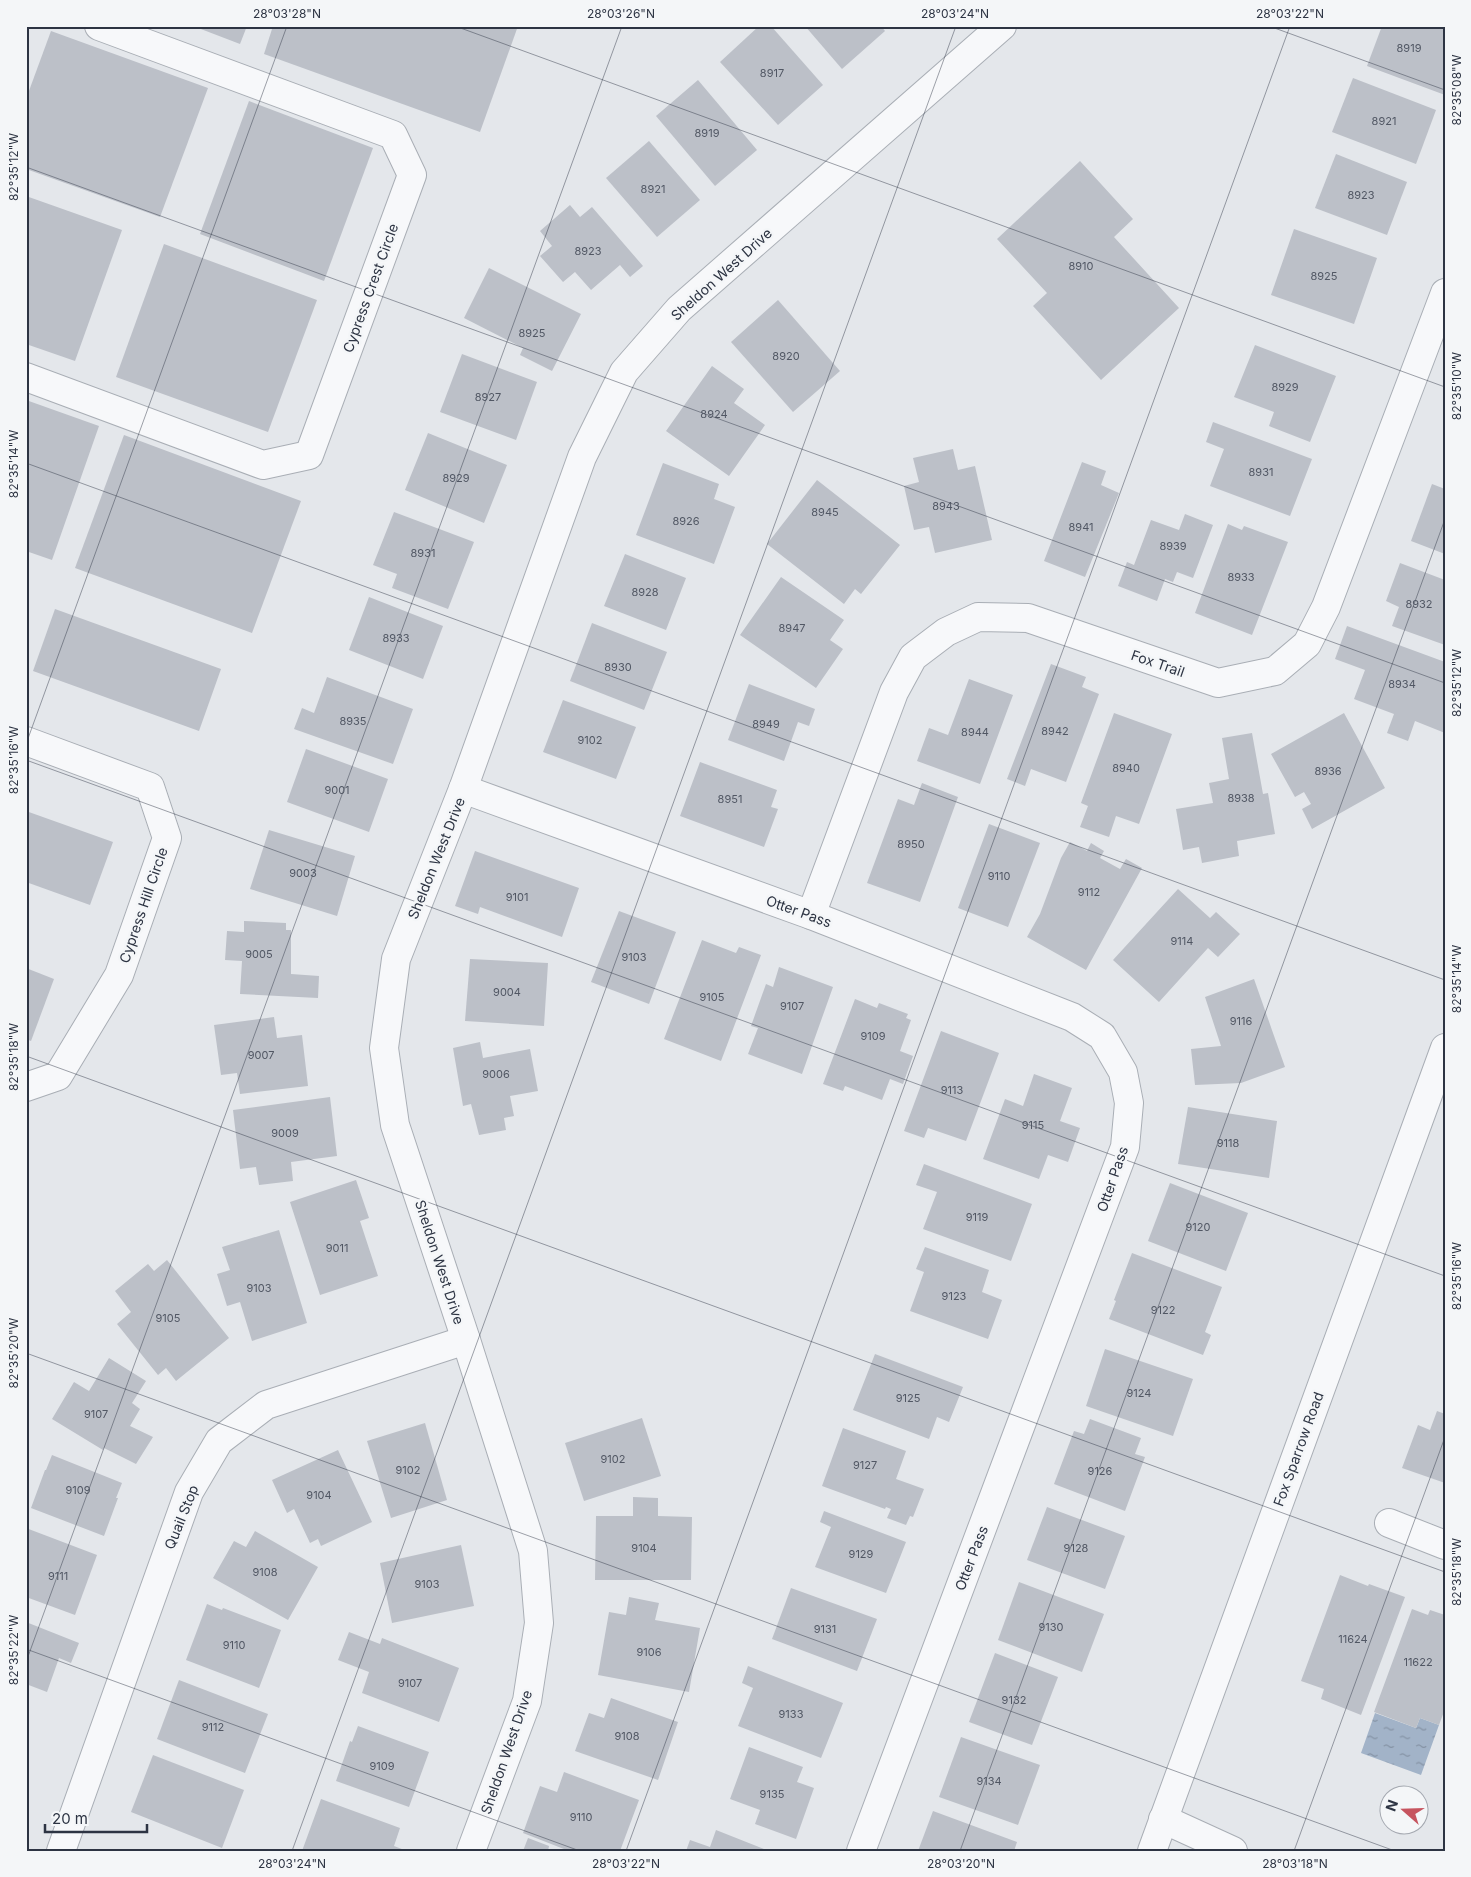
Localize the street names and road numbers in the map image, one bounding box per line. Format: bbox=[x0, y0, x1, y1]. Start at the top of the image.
street label: Cypress Crest Circle bbox=[339, 221, 401, 355]
street label: Sheldon West Drive bbox=[667, 224, 775, 324]
street label: Fox Trail bbox=[1129, 646, 1187, 680]
street label: Sheldon West Drive bbox=[404, 795, 468, 921]
street label: Cypress Hill Circle bbox=[115, 845, 171, 965]
street label: Otter Pass bbox=[764, 891, 834, 931]
street label: Otter Pass bbox=[1093, 1144, 1131, 1214]
street label: Sheldon West Drive bbox=[412, 1198, 468, 1326]
street label: Fox Sparrow Road bbox=[1269, 1389, 1327, 1509]
street label: Quail Stop bbox=[160, 1482, 202, 1552]
street label: Otter Pass bbox=[951, 1523, 991, 1593]
street label: Sheldon West Drive bbox=[477, 1688, 535, 1816]

